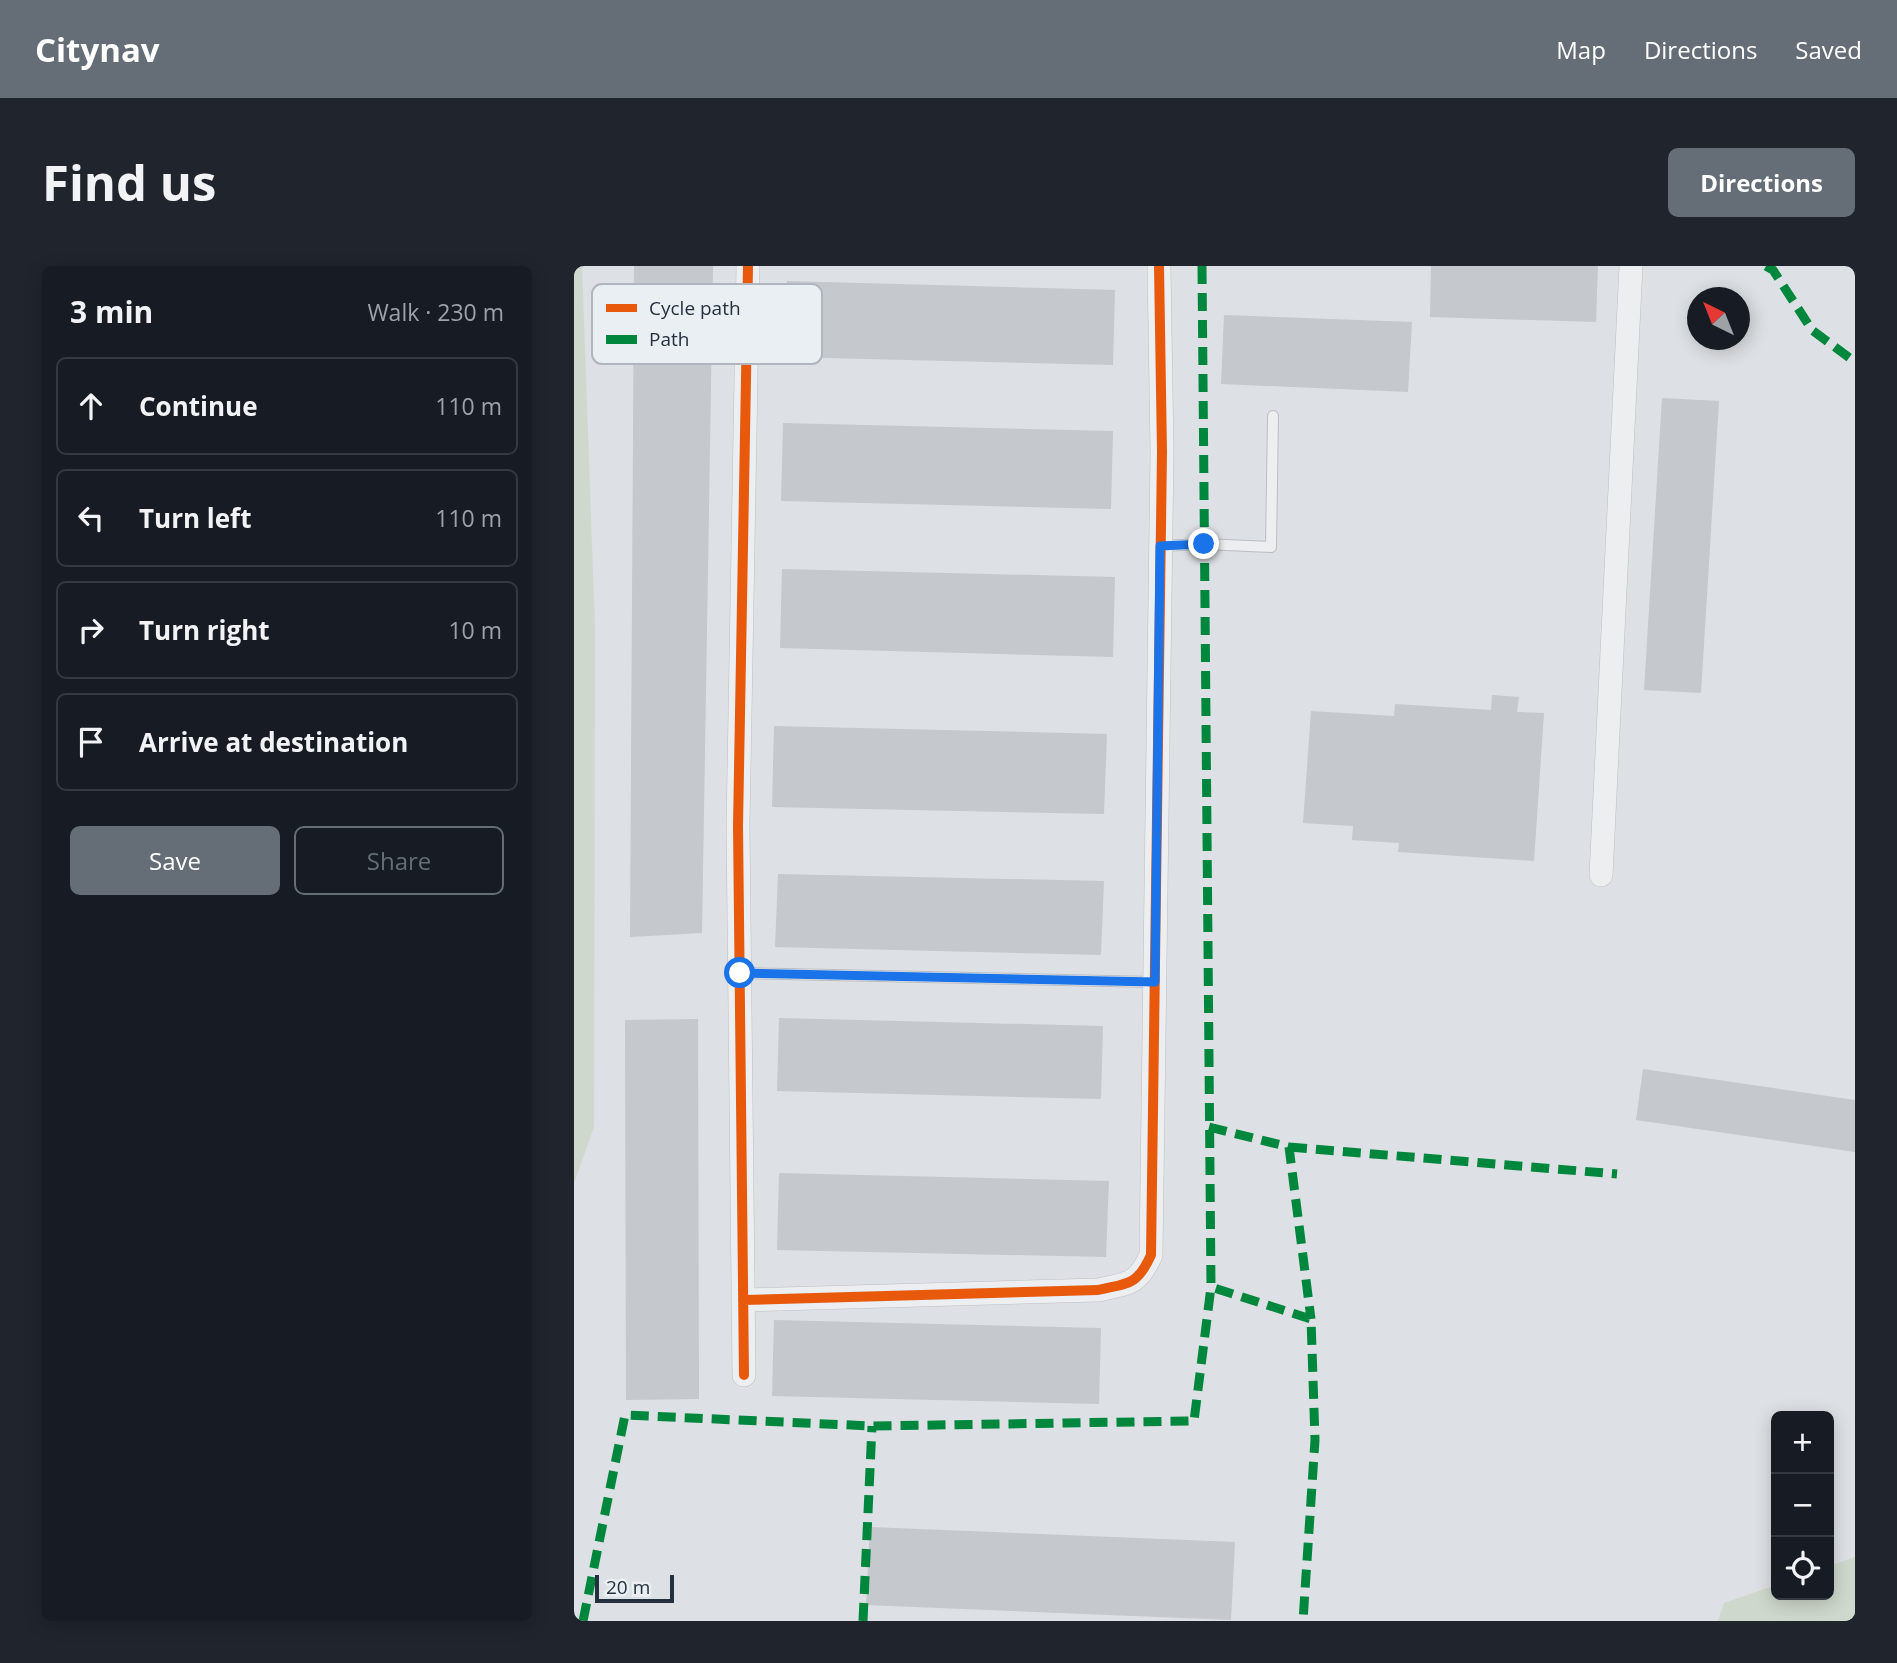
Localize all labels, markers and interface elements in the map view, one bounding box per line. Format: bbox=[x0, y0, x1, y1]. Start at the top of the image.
text: Citynav bbox=[35, 27, 160, 72]
text: Map bbox=[1556, 33, 1606, 66]
text: Directions bbox=[1644, 33, 1757, 66]
text: Saved bbox=[1795, 33, 1862, 66]
button: Directions bbox=[1668, 148, 1855, 217]
text: Find us bbox=[42, 149, 216, 215]
legend bbox=[592, 284, 822, 364]
north arrow bbox=[1687, 287, 1750, 350]
text: 3 min bbox=[70, 291, 153, 332]
text: Cycle path bbox=[649, 295, 741, 321]
text: Walk · 230 m bbox=[367, 296, 504, 328]
text: Path bbox=[649, 326, 689, 352]
icon: ahead bbox=[72, 387, 110, 425]
text: Continue bbox=[139, 388, 258, 424]
text: 110 m bbox=[435, 390, 502, 422]
icon: left bbox=[72, 499, 110, 537]
text: Turn left bbox=[139, 500, 251, 536]
text: 110 m bbox=[435, 502, 502, 534]
route end bbox=[1188, 528, 1219, 559]
icon: right bbox=[72, 611, 110, 649]
text: Turn right bbox=[139, 612, 270, 648]
text: 10 m bbox=[448, 614, 502, 646]
icon: arrive bbox=[72, 723, 110, 761]
text: Arrive at destination bbox=[139, 724, 408, 760]
button: Save bbox=[70, 826, 280, 895]
button: Share bbox=[294, 826, 504, 895]
route start bbox=[724, 957, 755, 988]
map controls bbox=[1771, 1411, 1834, 1600]
button: + bbox=[1771, 1411, 1834, 1474]
button: − bbox=[1771, 1474, 1834, 1537]
button: locate bbox=[1771, 1537, 1834, 1600]
scale bar bbox=[595, 1572, 674, 1604]
text: 20 m bbox=[606, 1574, 650, 1600]

